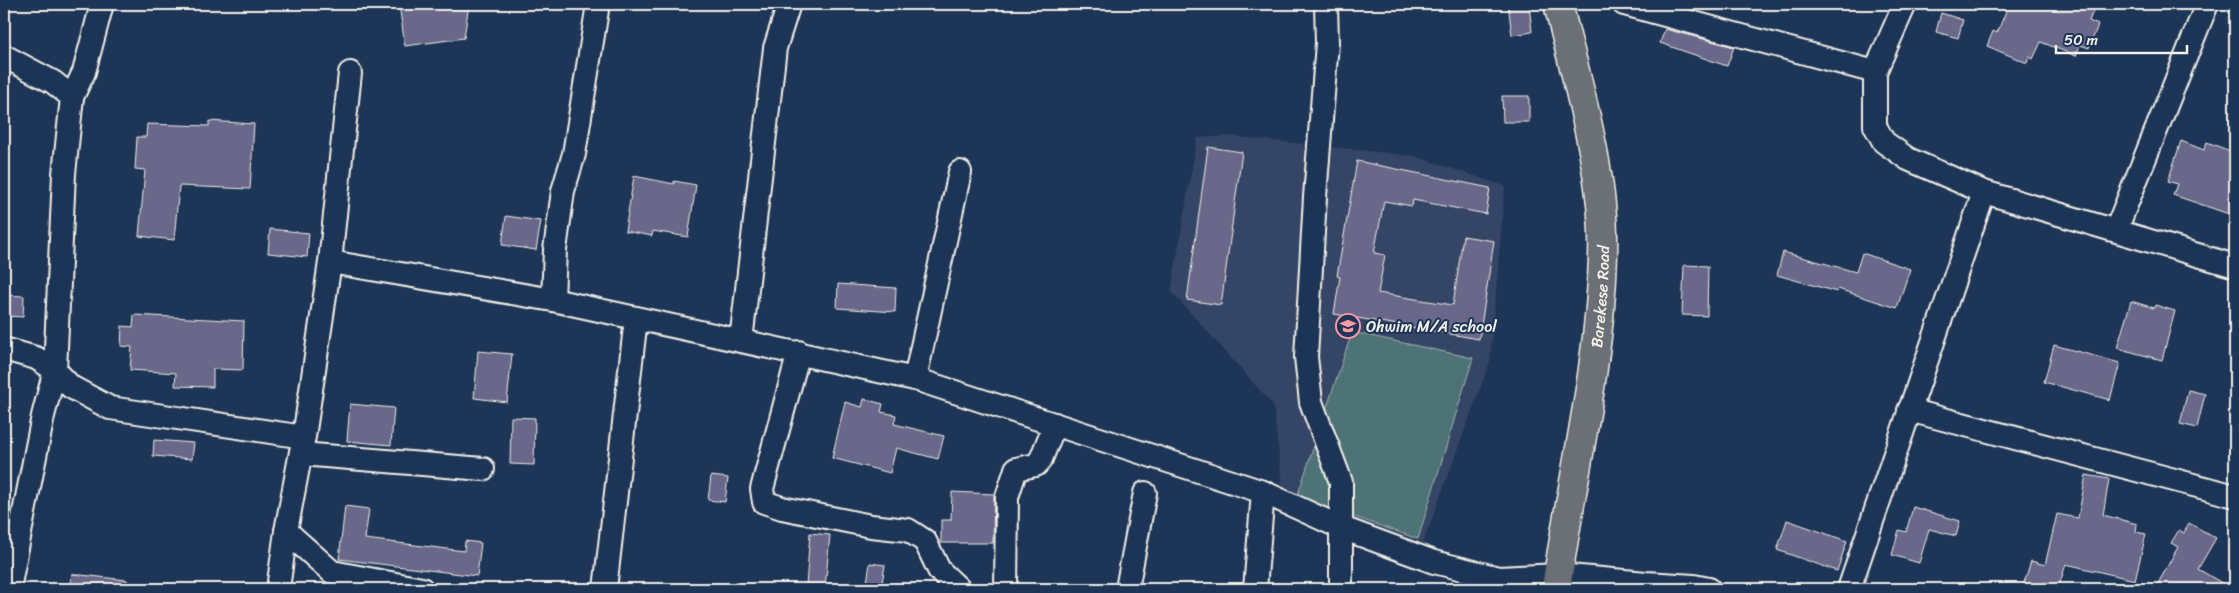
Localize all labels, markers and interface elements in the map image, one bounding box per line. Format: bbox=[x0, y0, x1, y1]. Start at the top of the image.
scale bar bbox=[2056, 22, 2188, 54]
text: 50 m bbox=[2064, 27, 2099, 53]
street label: Barekese Road bbox=[1582, 244, 1618, 349]
place label: Ohwim M/A school bbox=[1366, 312, 1497, 341]
school or university icon: Ohwim M/A school bbox=[1335, 313, 1361, 339]

